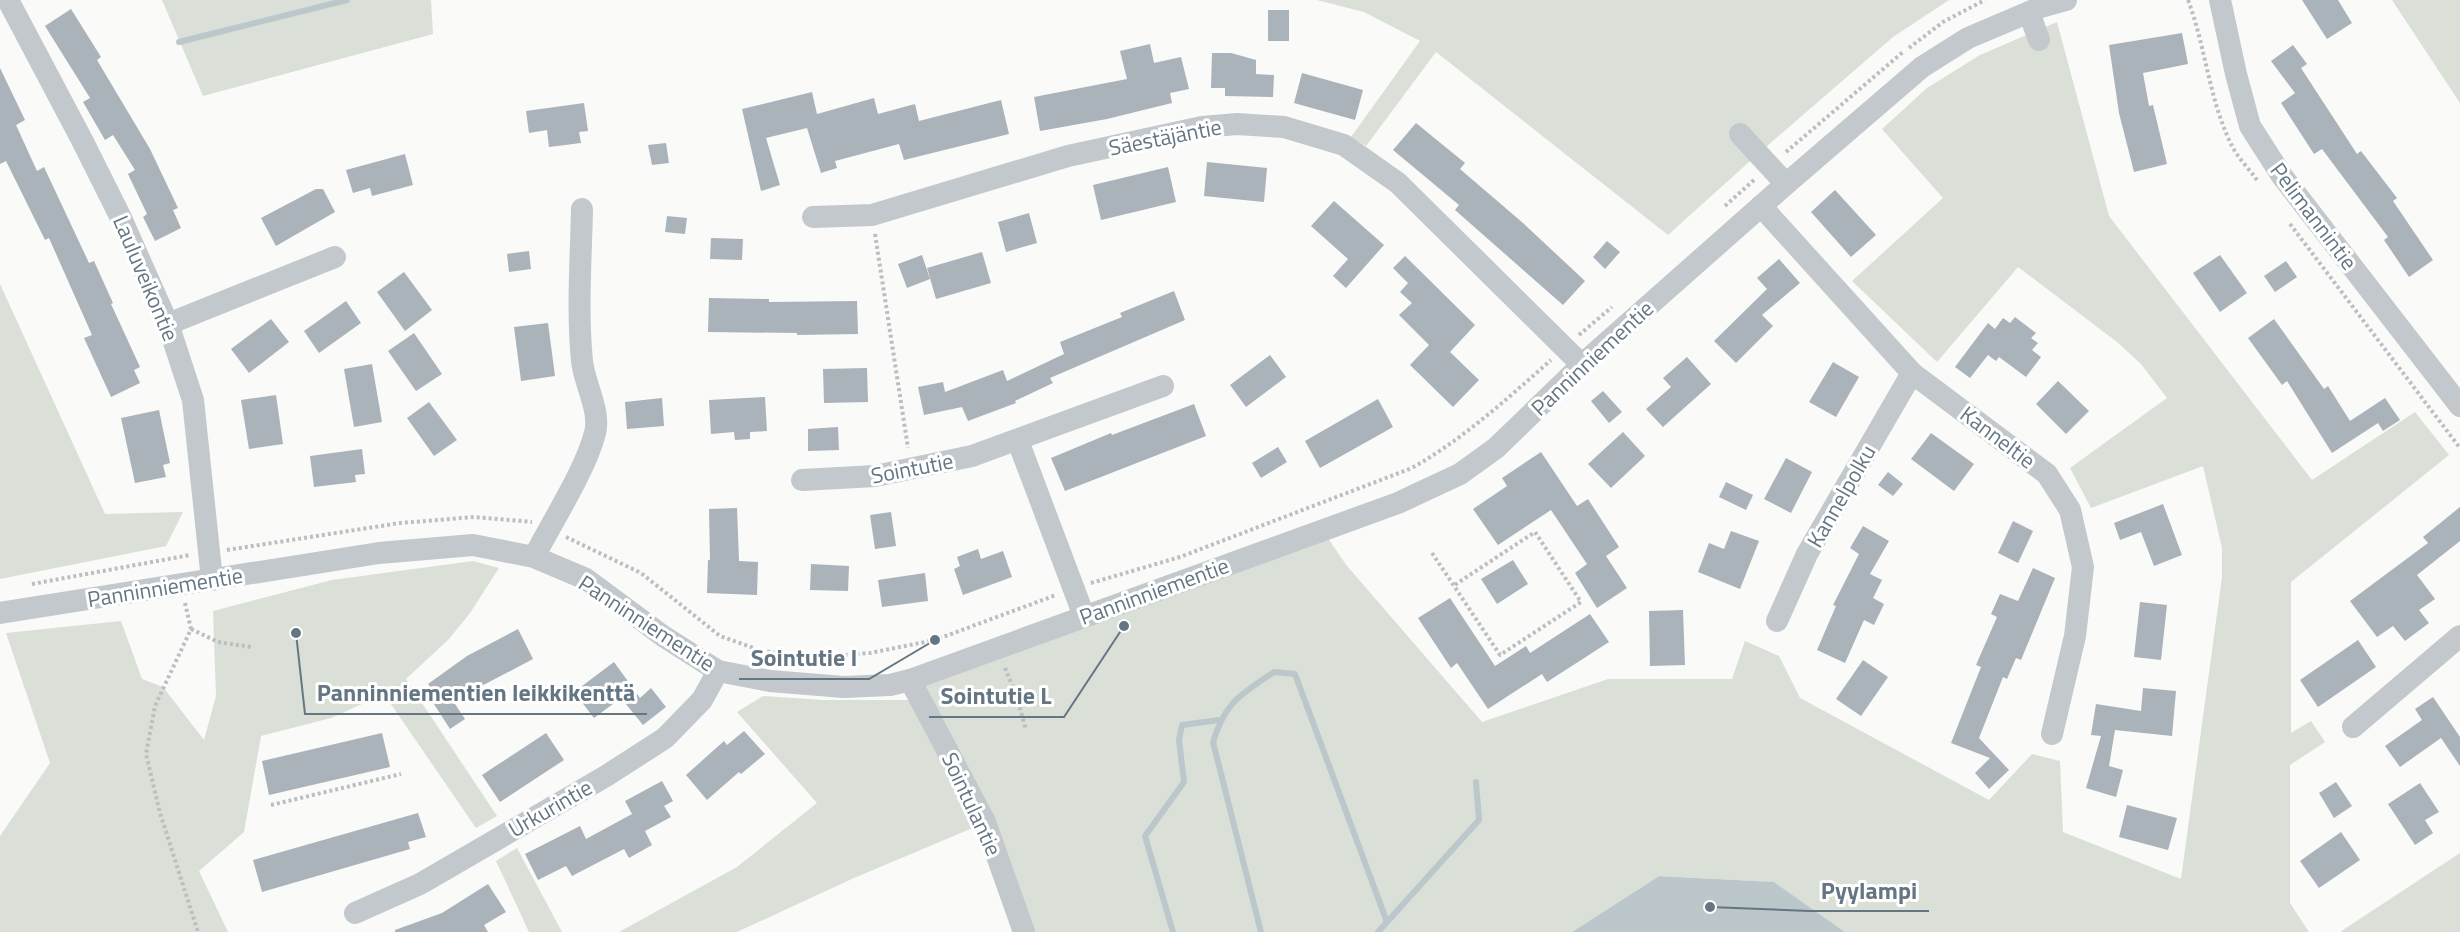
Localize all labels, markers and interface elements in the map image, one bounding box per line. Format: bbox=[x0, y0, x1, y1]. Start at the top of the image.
street label: Säestäjäntie bbox=[1106, 109, 1224, 165]
street label: Pelimannintie bbox=[2262, 155, 2366, 277]
street label: Lauluveikontie bbox=[104, 210, 188, 346]
street label: Panninniementie bbox=[1523, 292, 1661, 424]
street label: Kanneltie bbox=[1953, 397, 2043, 477]
street label: Kannelpolku bbox=[1798, 438, 1884, 554]
street label: Sointutie bbox=[868, 443, 956, 493]
street label: Panninniementie bbox=[1074, 548, 1234, 634]
street label: Panninniementie bbox=[85, 558, 245, 616]
street label: Panninniementie bbox=[572, 566, 722, 680]
callout: Sointutie I bbox=[739, 637, 869, 679]
text: Sointutie I bbox=[751, 639, 857, 675]
callout: Panninniementien leikkikenttä bbox=[305, 672, 647, 714]
text: Panninniementien leikkikenttä bbox=[317, 674, 635, 710]
callout: Sointutie L bbox=[929, 675, 1064, 717]
text: Sointutie L bbox=[940, 677, 1052, 713]
street label: Sointulantie bbox=[933, 747, 1011, 861]
street label: Urkurintie bbox=[502, 770, 598, 846]
callout: Pyylampi bbox=[1809, 869, 1929, 911]
text: Pyylampi bbox=[1821, 872, 1917, 908]

